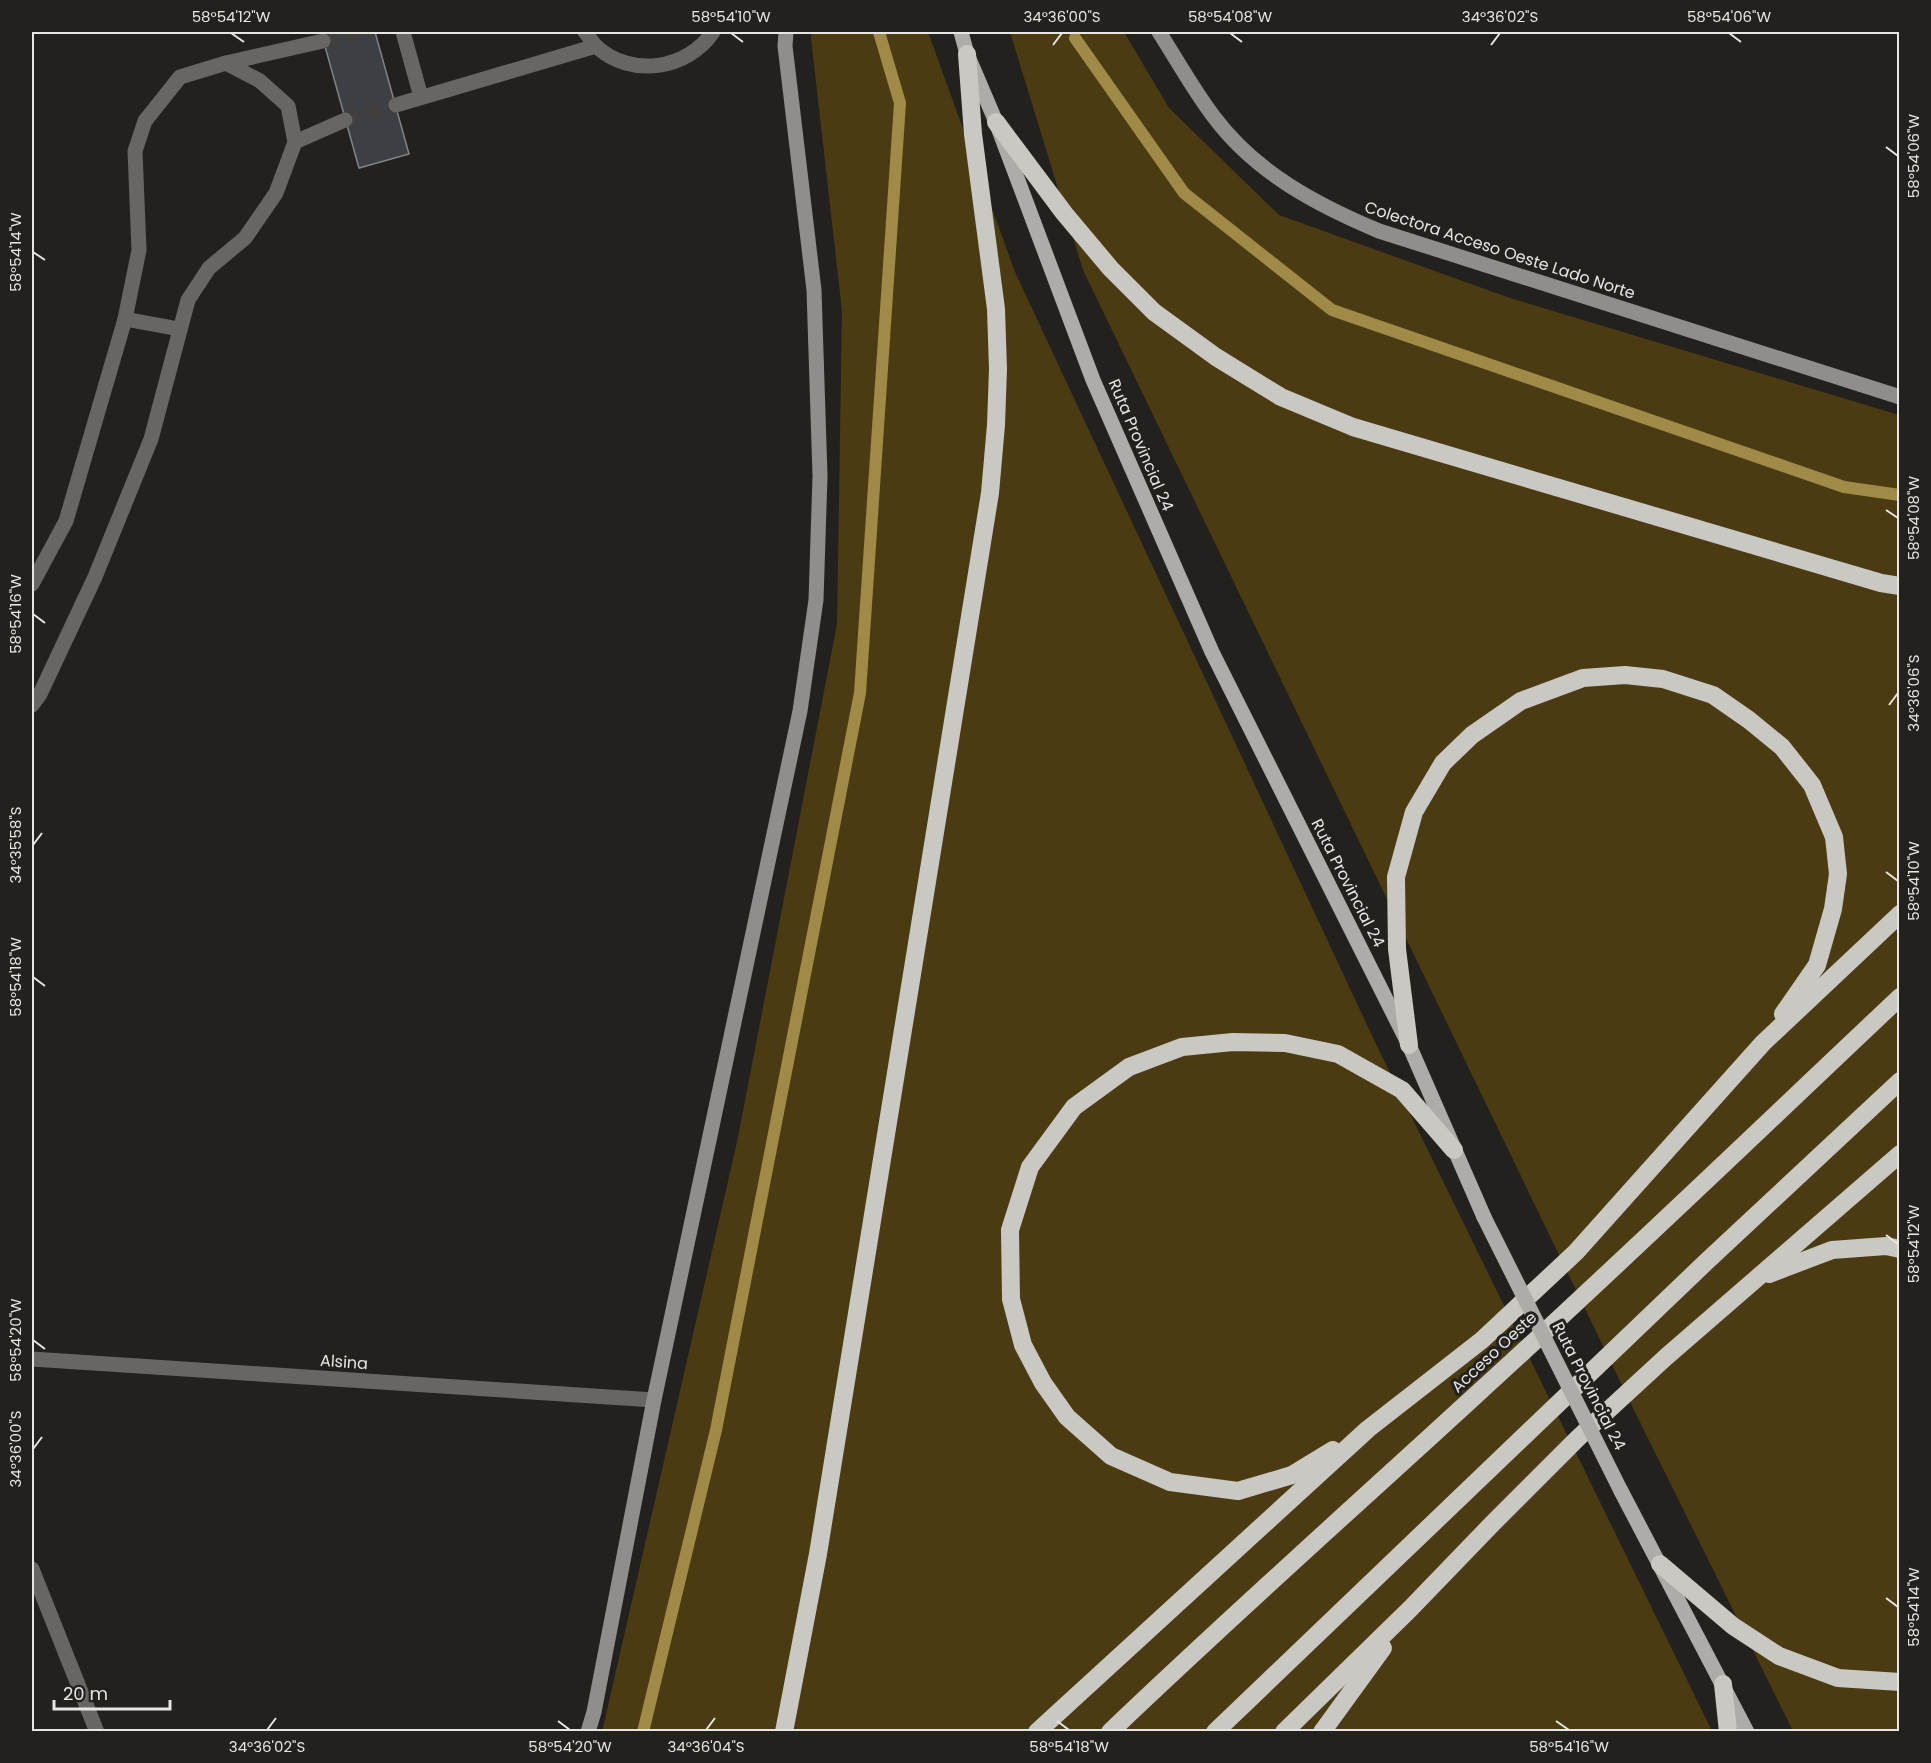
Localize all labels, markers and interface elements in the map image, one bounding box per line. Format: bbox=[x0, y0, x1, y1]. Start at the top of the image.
text: 58°54'12"W bbox=[192, 6, 271, 27]
text: 58°54'10"W bbox=[691, 6, 771, 27]
text: 34°36'00"S bbox=[1023, 6, 1101, 27]
text: 58°54'08"W bbox=[1188, 6, 1272, 27]
text: 34°36'02"S bbox=[1462, 6, 1538, 27]
text: 58°54'06"W bbox=[1687, 6, 1771, 27]
text: 58°54'06"W bbox=[1903, 114, 1924, 198]
street label: Colectora Acceso Oeste Lado Norte bbox=[1362, 195, 1638, 305]
text: 58°54'14"W bbox=[5, 212, 26, 292]
street label: Ruta Provincial 24 bbox=[1103, 375, 1179, 515]
text: 58°54'08"W bbox=[1903, 476, 1924, 560]
text: 58°54'16"W bbox=[5, 574, 26, 654]
text: 34°36'06"S bbox=[1903, 654, 1924, 732]
text: 34°35'58"S bbox=[5, 806, 26, 884]
street label: Ruta Provincial 24 bbox=[1306, 815, 1390, 951]
text: 58°54'10"W bbox=[1903, 841, 1924, 921]
text: 58°54'18"W bbox=[5, 937, 26, 1017]
text: 58°54'12"W bbox=[1903, 1204, 1924, 1283]
text: 58°54'20"W bbox=[5, 1298, 26, 1382]
street label: Acceso Oeste bbox=[1446, 1306, 1542, 1398]
street label: Ruta Provincial 24 bbox=[1547, 1318, 1631, 1454]
street label: Alsina bbox=[319, 1349, 369, 1375]
text: 34°36'00"S bbox=[5, 1410, 26, 1488]
text: 58°54'14"W bbox=[1903, 1567, 1924, 1647]
scale bar bbox=[54, 1673, 170, 1711]
text: 20 m bbox=[63, 1681, 108, 1706]
text: 34°36'02"S bbox=[229, 1736, 305, 1757]
text: 58°54'20"W bbox=[528, 1736, 612, 1757]
text: 34°36'04"S bbox=[667, 1736, 745, 1757]
text: 58°54'18"W bbox=[1029, 1736, 1109, 1757]
text: 58°54'16"W bbox=[1529, 1736, 1609, 1757]

